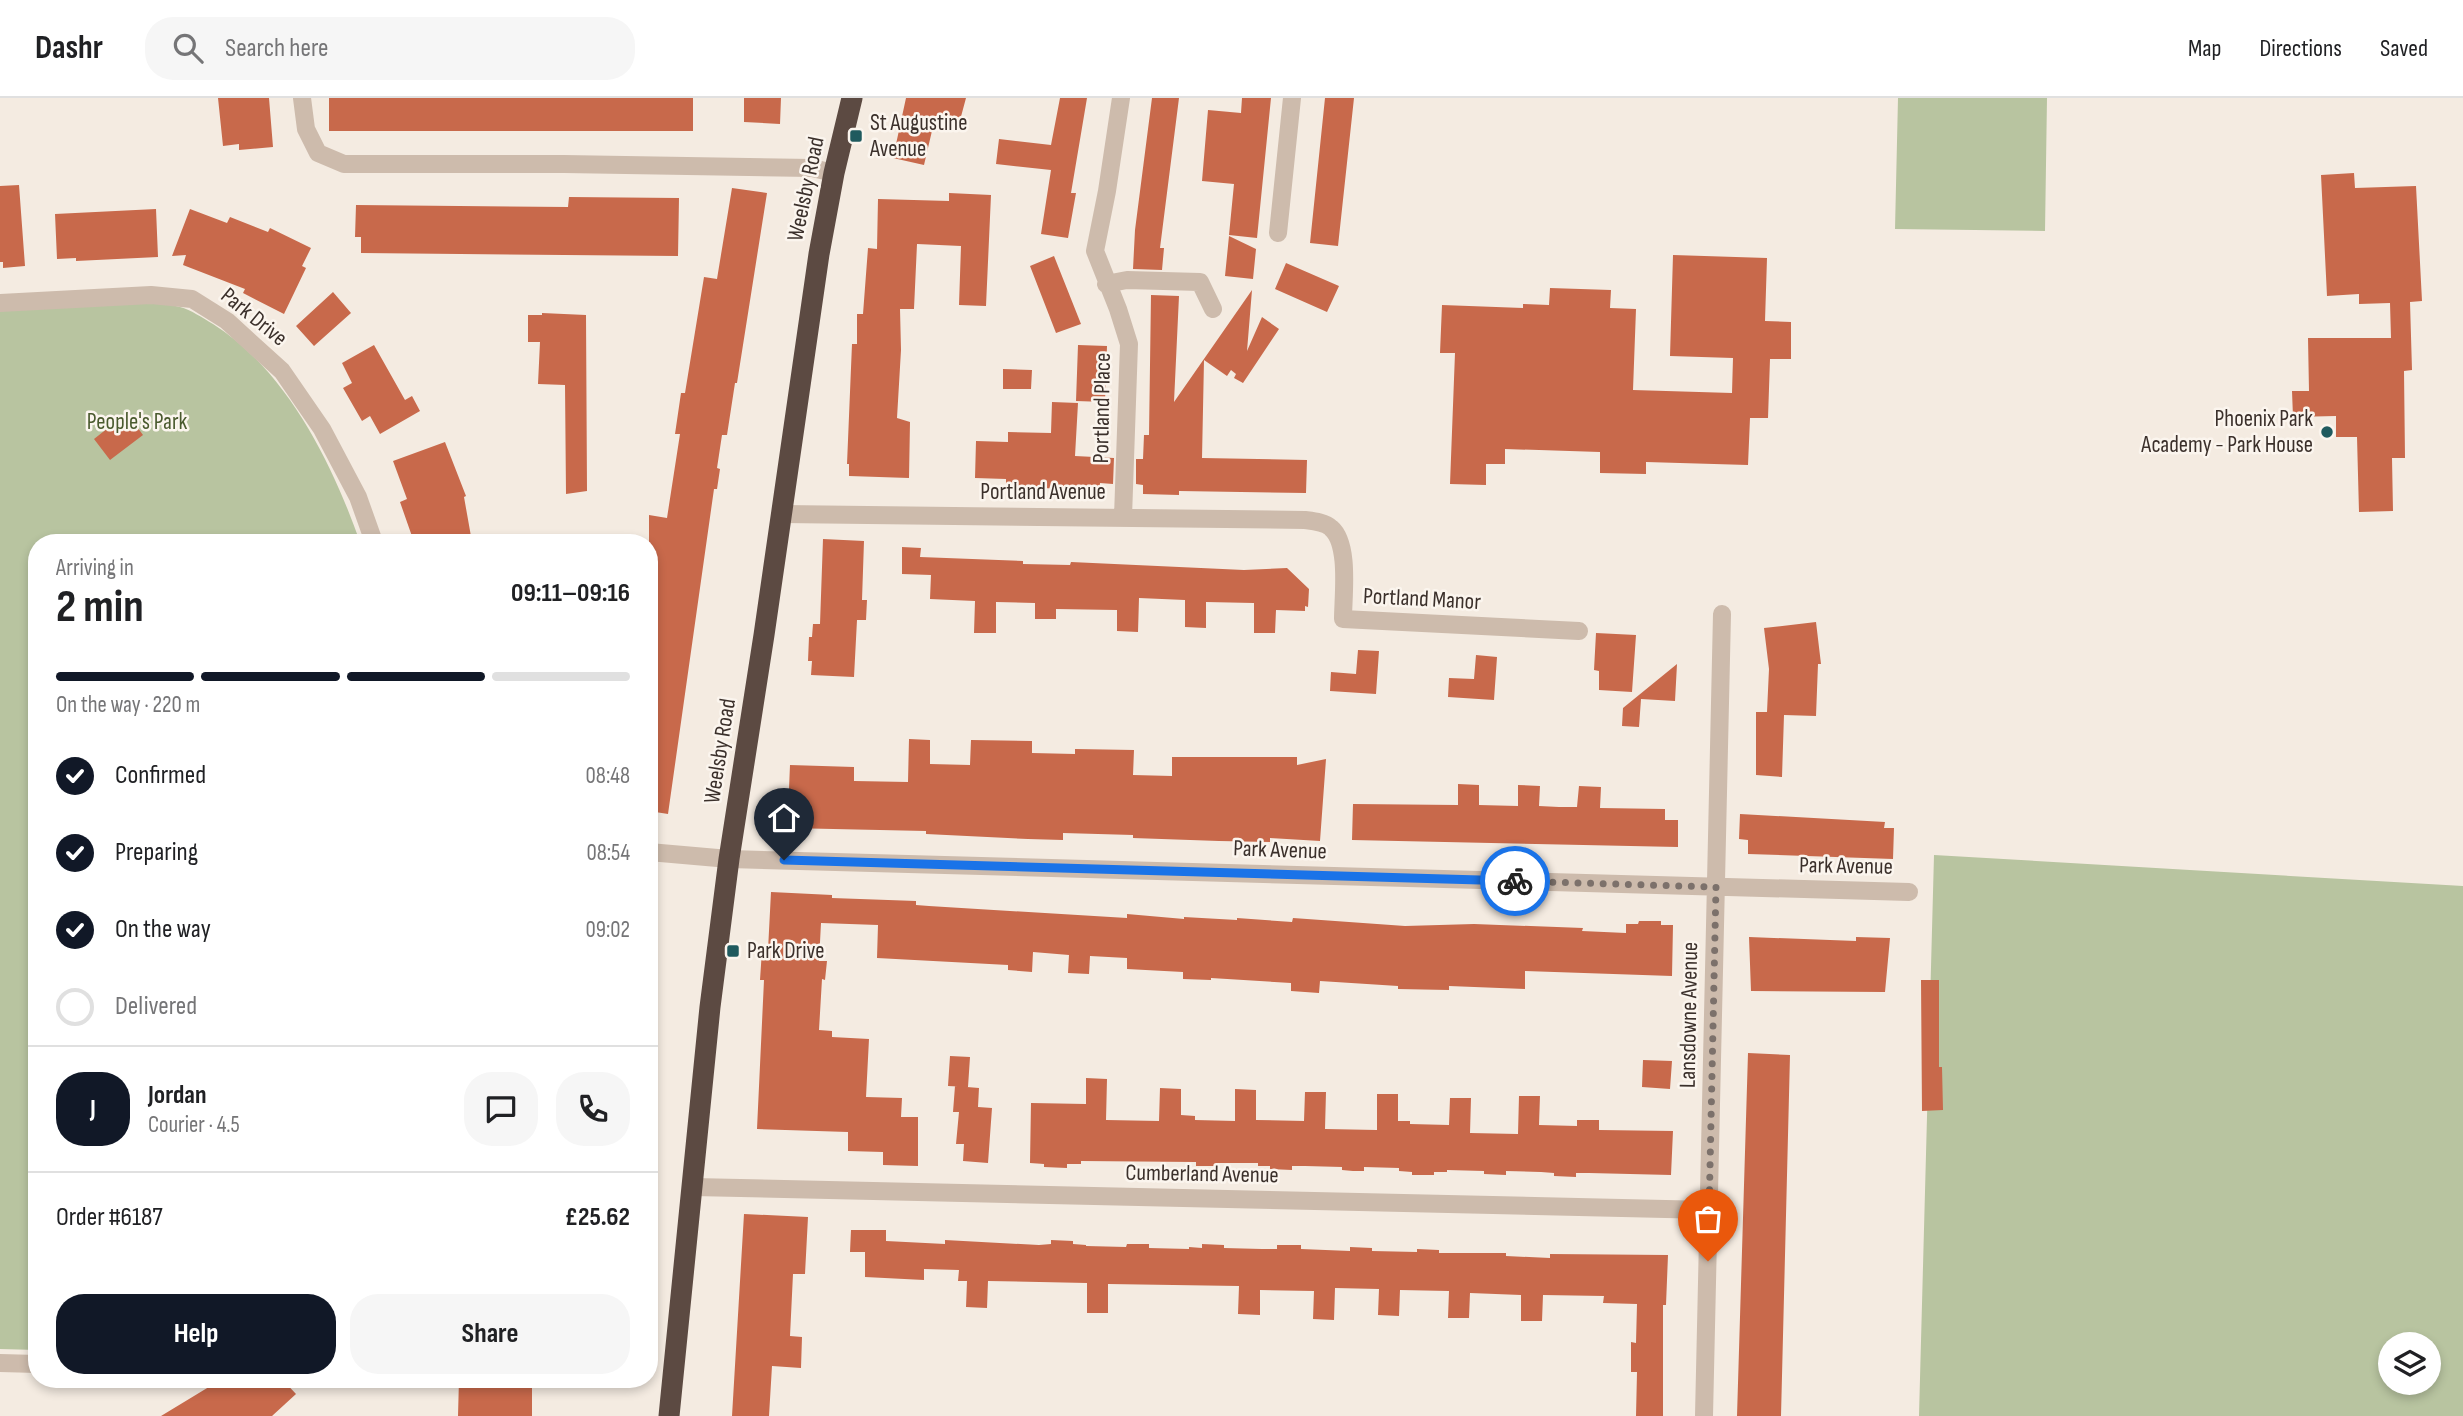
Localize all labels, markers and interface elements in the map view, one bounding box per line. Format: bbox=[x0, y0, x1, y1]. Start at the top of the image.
search box bbox=[145, 17, 635, 80]
text: Dashr bbox=[35, 28, 103, 68]
icon: search bbox=[169, 29, 207, 67]
text: Search here bbox=[225, 33, 328, 64]
text: Map bbox=[2188, 34, 2221, 63]
text: Directions bbox=[2259, 34, 2342, 63]
text: Saved bbox=[2380, 34, 2428, 63]
place label: St Augustine Avenue bbox=[869, 109, 967, 163]
marker: St Augustine Avenue bbox=[848, 128, 864, 144]
street label: Weelsby Road bbox=[781, 134, 831, 244]
street label: Park Drive bbox=[215, 282, 293, 352]
street label: Portland Place bbox=[1087, 352, 1117, 464]
place label: Phoenix Park Academy - Park House bbox=[2140, 405, 2313, 459]
park label: People's Park bbox=[87, 408, 188, 436]
marker: Phoenix Park Academy - Park House bbox=[2319, 424, 2335, 440]
street label: Portland Avenue bbox=[980, 478, 1106, 506]
text: Arriving in bbox=[56, 554, 134, 582]
text: 09:11–09:16 bbox=[511, 578, 630, 609]
text: 2 min bbox=[56, 580, 144, 635]
street label: Portland Manor bbox=[1362, 582, 1482, 616]
text: On the way · 220 m bbox=[56, 691, 200, 719]
street label: Weelsby Road bbox=[698, 697, 742, 805]
icon: check bbox=[56, 757, 94, 795]
text: Confirmed bbox=[115, 760, 206, 791]
text: 08:48 bbox=[586, 762, 630, 790]
pin bbox=[754, 788, 814, 860]
icon: home bbox=[765, 799, 803, 837]
icon: check bbox=[56, 834, 94, 872]
street label: Park Avenue bbox=[1233, 834, 1327, 866]
text: Preparing bbox=[115, 837, 198, 868]
text: 08:54 bbox=[586, 839, 630, 867]
courier bbox=[1480, 846, 1550, 916]
street label: Park Avenue bbox=[1799, 851, 1893, 881]
icon: bike bbox=[1496, 862, 1534, 900]
icon: check bbox=[56, 911, 94, 949]
text: On the way bbox=[115, 914, 211, 945]
text: 09:02 bbox=[585, 916, 630, 944]
place label: Park Drive bbox=[747, 937, 824, 965]
street label: Lansdowne Avenue bbox=[1674, 942, 1704, 1088]
marker: Park Drive bbox=[725, 943, 741, 959]
text: Delivered bbox=[115, 991, 197, 1022]
button: chat bbox=[464, 1072, 538, 1146]
button: phone bbox=[556, 1072, 630, 1146]
text: Jordan bbox=[148, 1080, 206, 1111]
text: J bbox=[90, 1094, 96, 1125]
text: Courier · 4.5 bbox=[148, 1111, 240, 1139]
street label: Cumberland Avenue bbox=[1125, 1159, 1279, 1189]
pin bbox=[1678, 1189, 1738, 1261]
icon: bag bbox=[1689, 1200, 1727, 1238]
text: Order #6187 bbox=[56, 1202, 163, 1233]
text: £25.62 bbox=[565, 1202, 630, 1233]
button: Help bbox=[56, 1294, 336, 1374]
button: Share bbox=[350, 1294, 630, 1374]
map controls bbox=[2378, 1332, 2441, 1395]
button: layers bbox=[2378, 1332, 2441, 1395]

